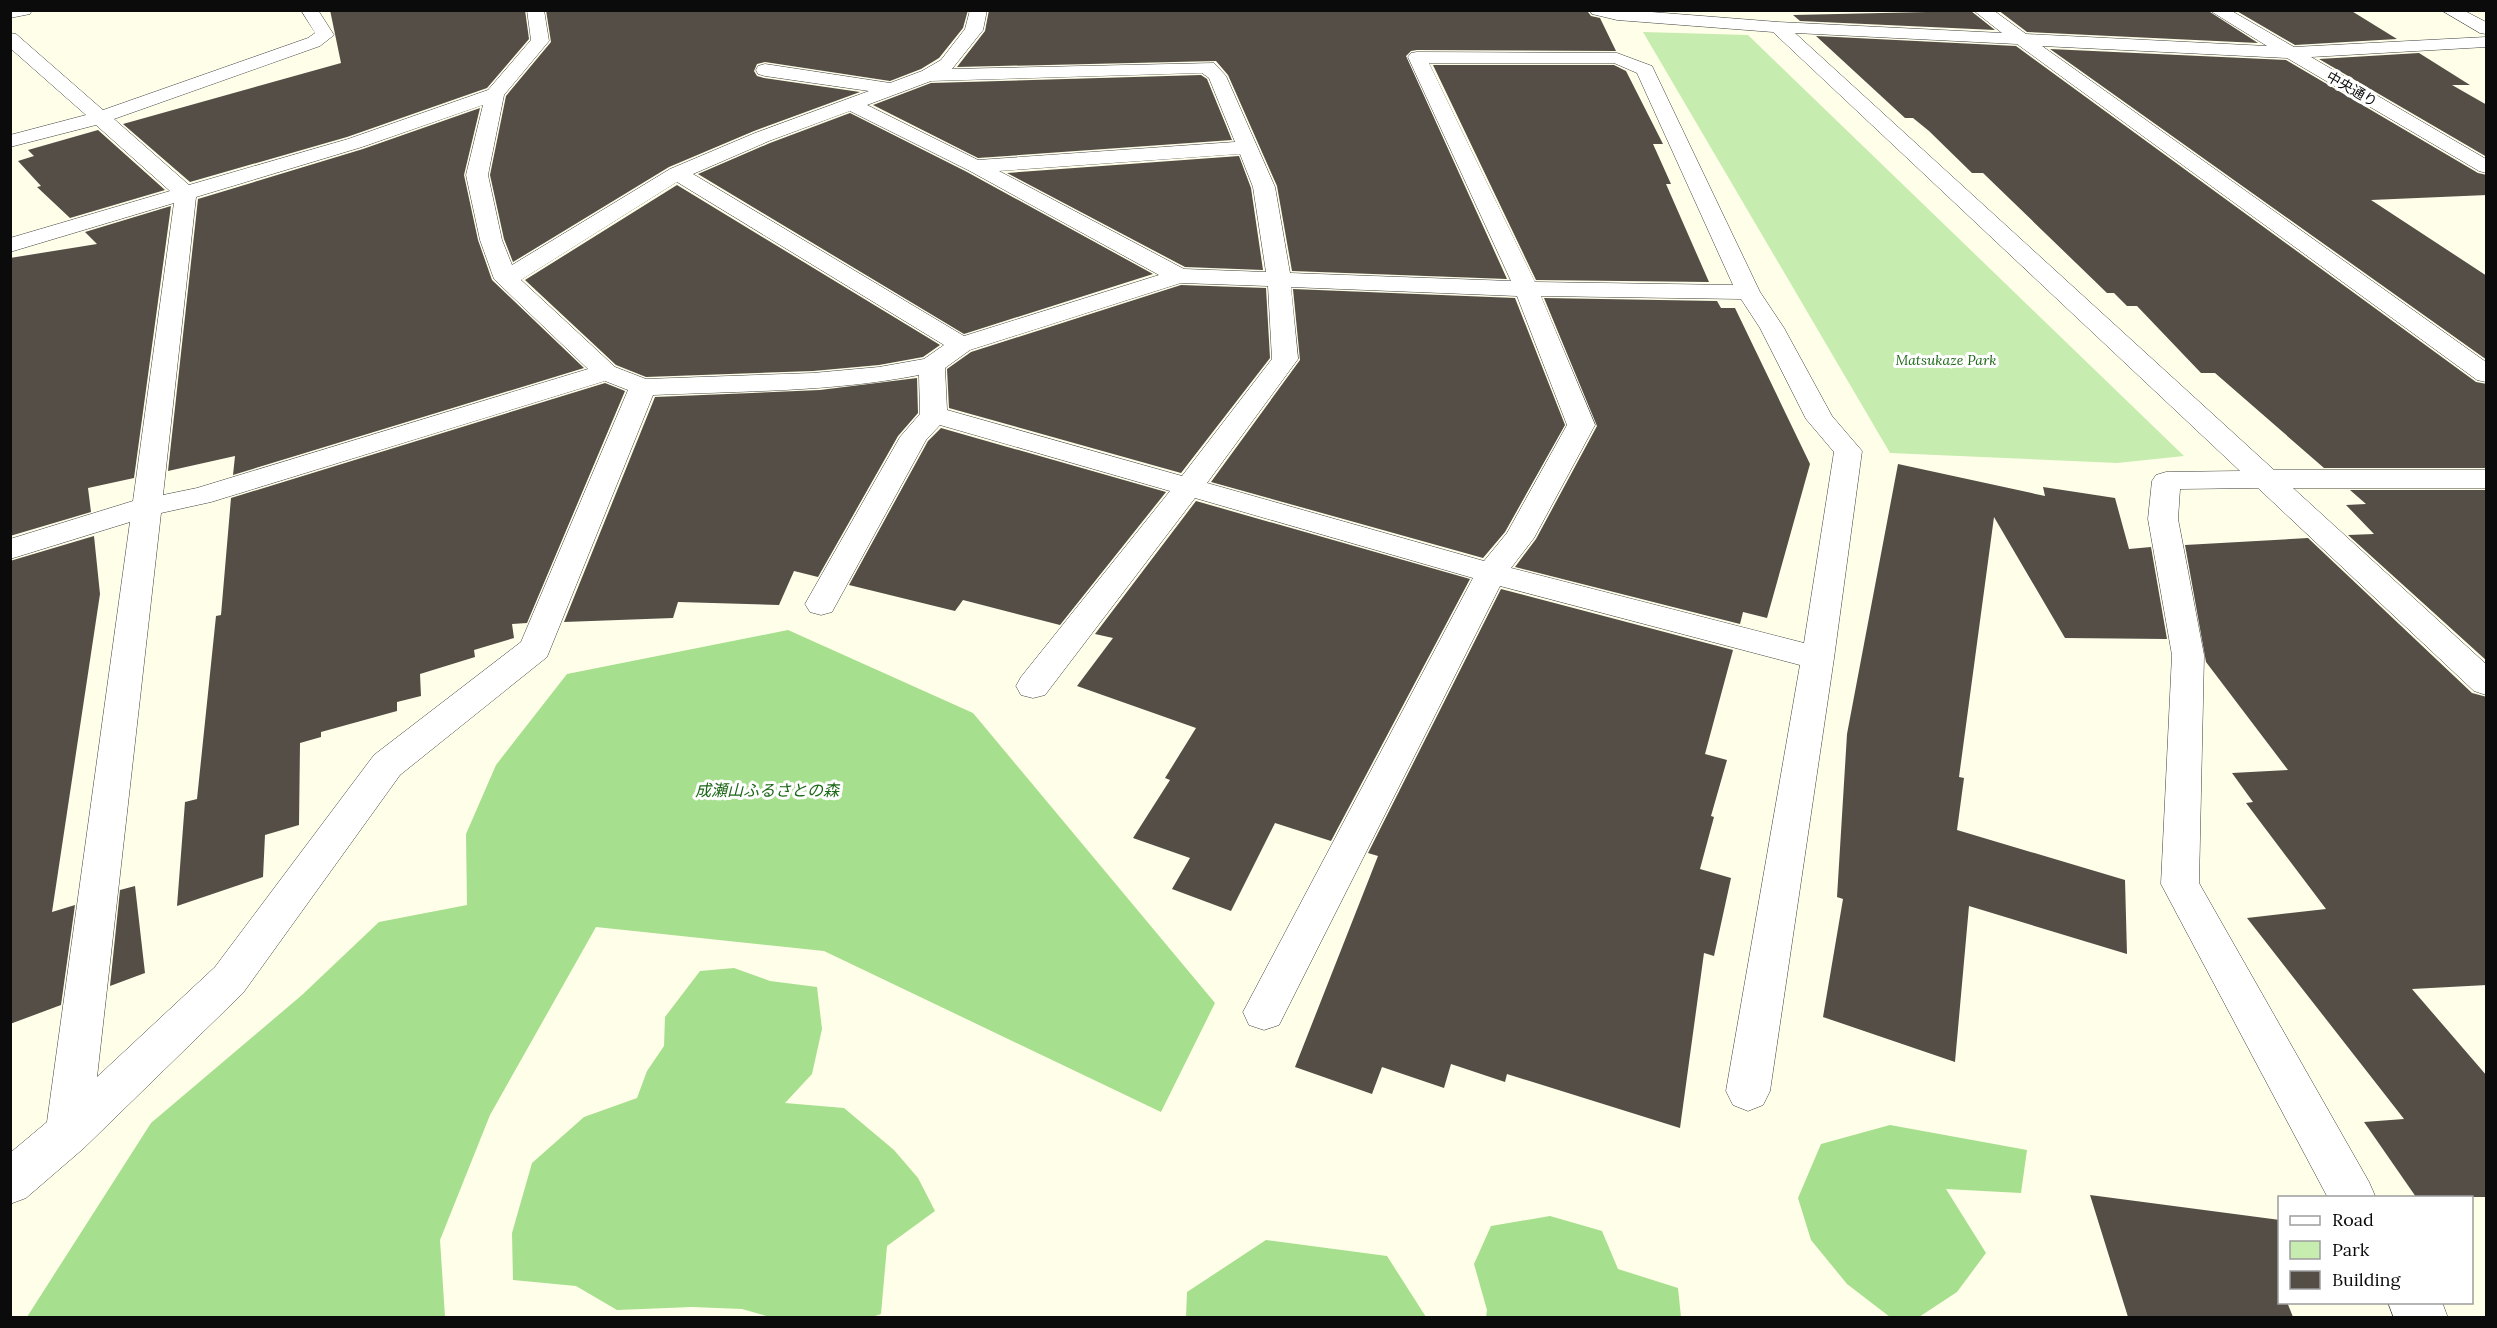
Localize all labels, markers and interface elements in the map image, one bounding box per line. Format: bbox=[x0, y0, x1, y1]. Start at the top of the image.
street label: 中央通り bbox=[2323, 67, 2381, 111]
park label: Matsukaze Park bbox=[1895, 351, 1997, 369]
park label: 成瀬山ふるさとの森 bbox=[695, 780, 841, 800]
legend bbox=[2278, 1196, 2473, 1304]
text: Road bbox=[2332, 1208, 2374, 1231]
text: Park bbox=[2332, 1238, 2370, 1261]
text: Building bbox=[2332, 1268, 2402, 1291]

